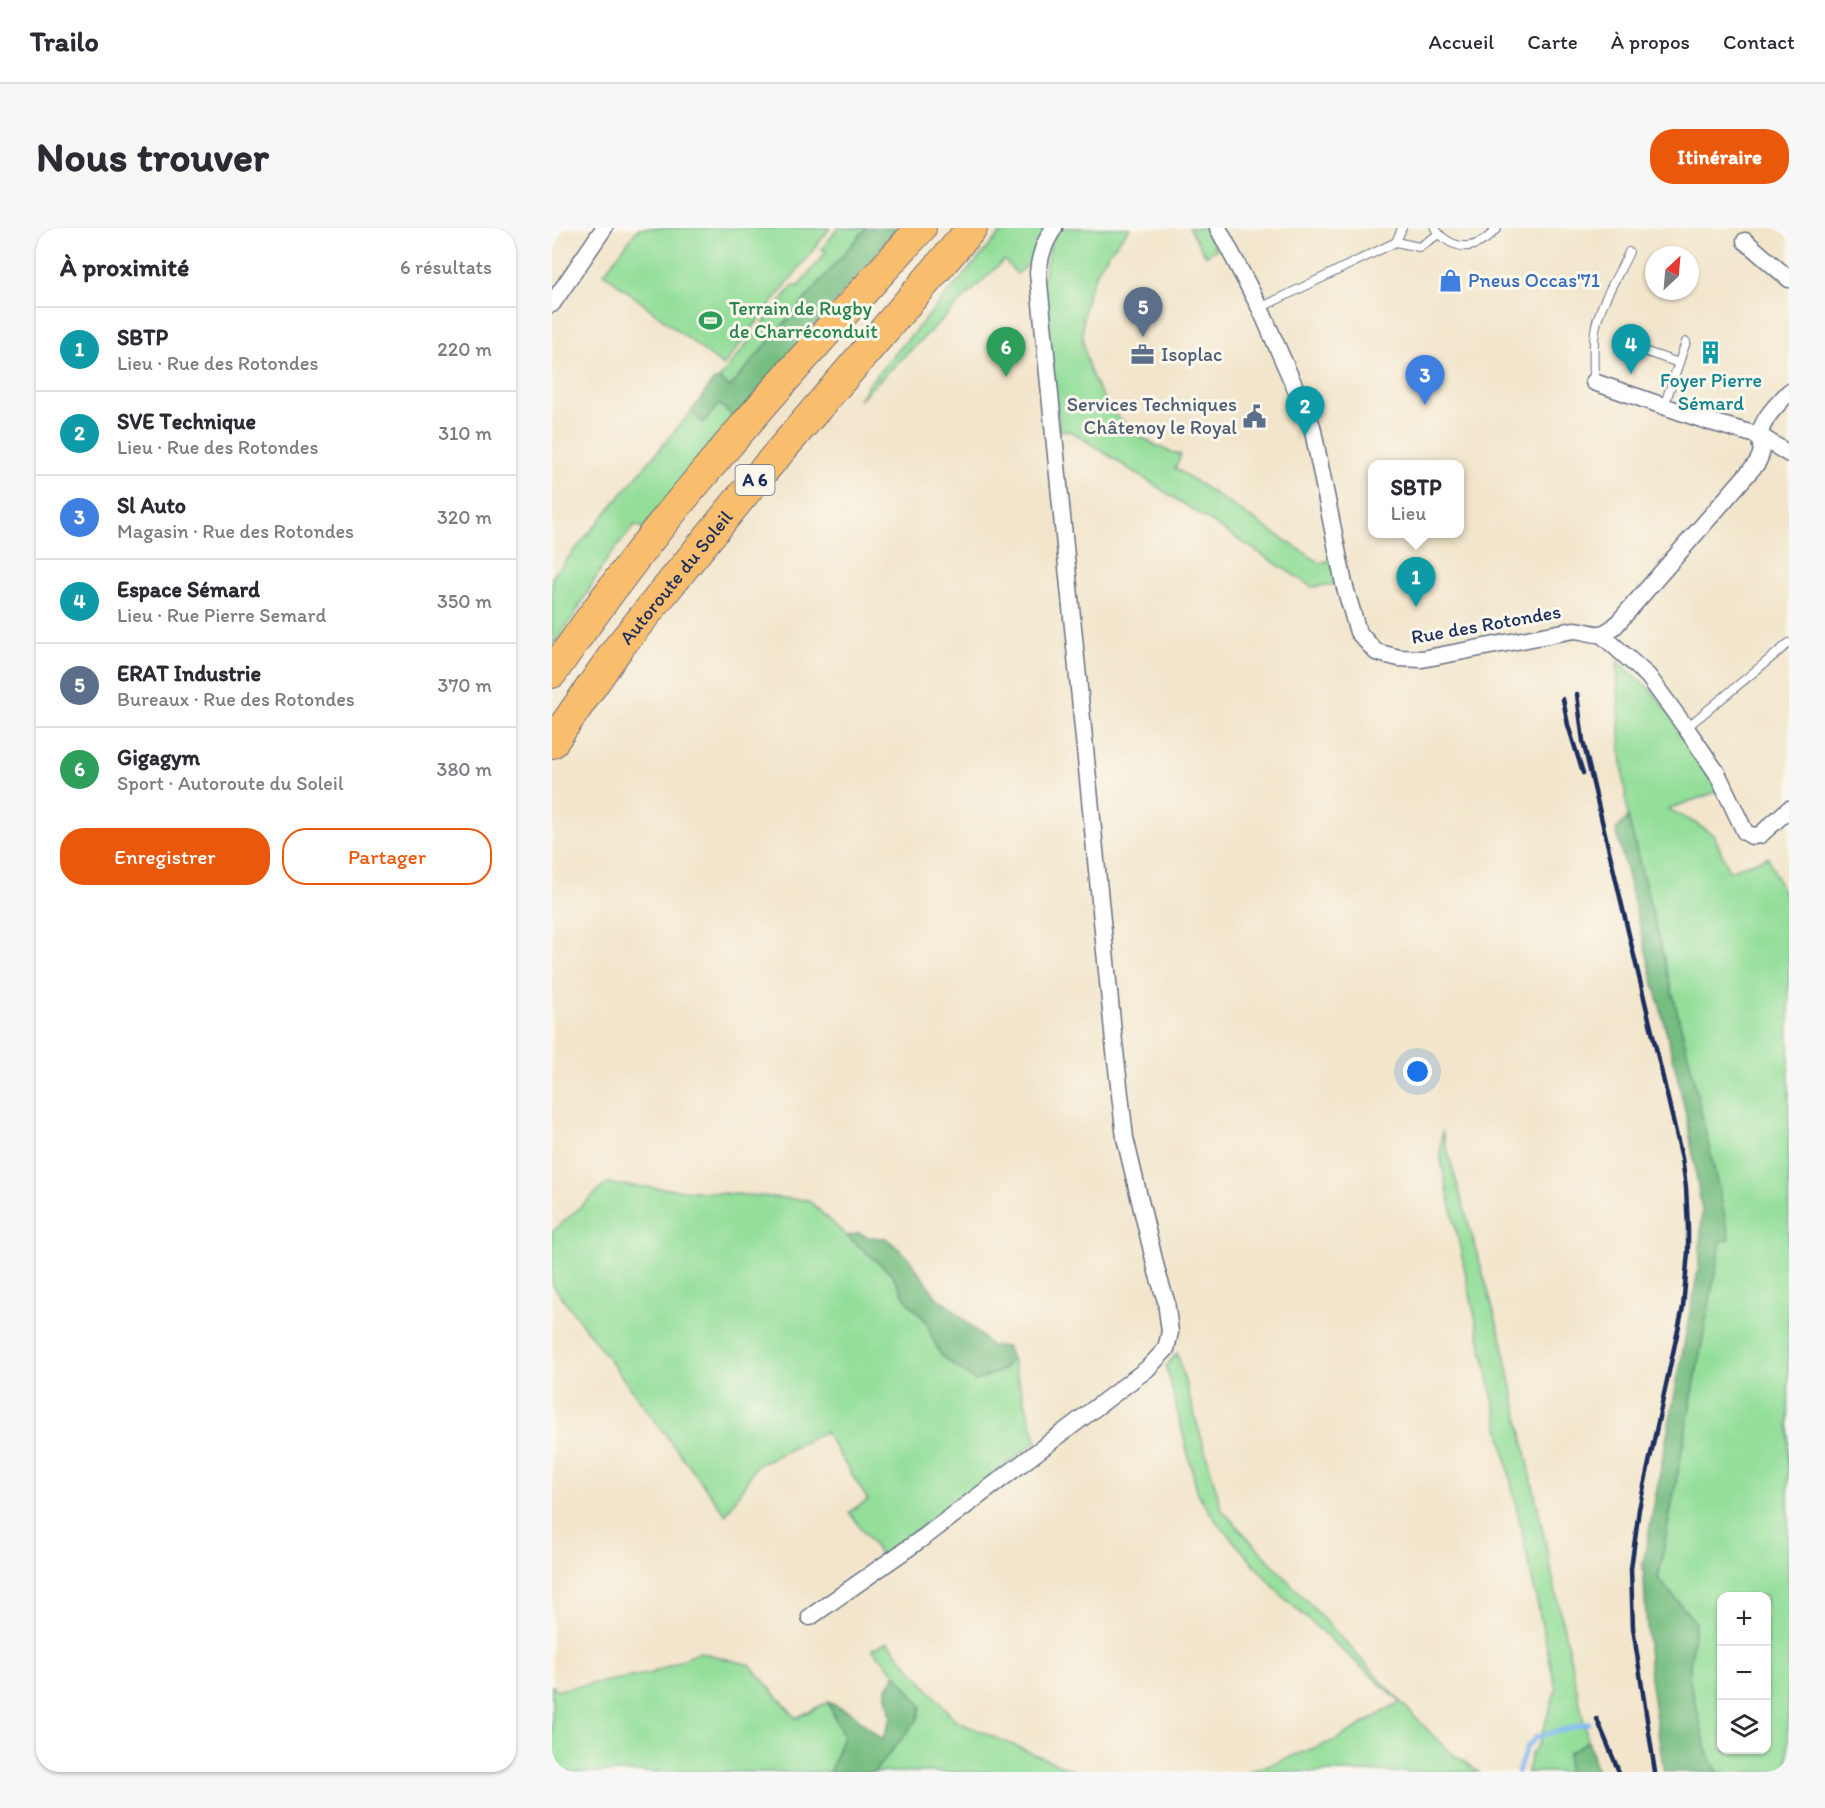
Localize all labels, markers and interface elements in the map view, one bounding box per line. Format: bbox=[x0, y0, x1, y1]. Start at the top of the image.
text: Trailo bbox=[30, 24, 99, 58]
text: Accueil bbox=[1429, 29, 1494, 54]
text: Carte bbox=[1527, 29, 1578, 54]
text: À propos bbox=[1611, 29, 1690, 54]
text: Contact bbox=[1723, 29, 1795, 54]
button: Itinéraire bbox=[1650, 129, 1789, 184]
text: Nous trouver bbox=[36, 131, 269, 182]
north arrow bbox=[1645, 246, 1699, 300]
text: À proximité bbox=[60, 251, 189, 283]
text: 6 résultats bbox=[400, 255, 492, 279]
shop icon: Pneus Occas'71 bbox=[1437, 267, 1463, 293]
place label: Pneus Occas'71 bbox=[1468, 268, 1600, 292]
pin: 5 bbox=[1124, 288, 1162, 337]
place label: Terrain de Rugby de Charréconduit bbox=[729, 296, 878, 343]
sports icon: Terrain de Rugby de Charréconduit bbox=[698, 307, 724, 333]
text: SBTP bbox=[117, 324, 168, 351]
pin: 4 bbox=[1612, 324, 1650, 374]
pin: 6 bbox=[986, 328, 1026, 377]
text: 1 bbox=[75, 337, 84, 361]
text: 220 m bbox=[437, 337, 492, 361]
building icon: Foyer Pierre Sémard bbox=[1698, 339, 1724, 365]
office icon: Isoplac bbox=[1130, 341, 1156, 367]
place label: Isoplac bbox=[1161, 342, 1222, 366]
text: Lieu · Rue des Rotondes bbox=[117, 351, 318, 375]
pin: 3 bbox=[1406, 356, 1444, 405]
place label: Foyer Pierre Sémard bbox=[1660, 368, 1762, 415]
pin: 2 bbox=[1286, 386, 1324, 436]
place label: Services Techniques Châtenoy le Royal bbox=[1067, 392, 1237, 439]
public building icon: Services Techniques Châtenoy le Royal bbox=[1242, 403, 1268, 429]
text: SVE Technique bbox=[117, 408, 256, 435]
text: 2 bbox=[74, 421, 85, 445]
text: 310 m bbox=[438, 421, 492, 445]
text: Lieu · Rue des Rotondes bbox=[117, 435, 318, 459]
popup bbox=[1368, 460, 1464, 538]
road number: A 6 bbox=[736, 465, 774, 495]
text: SBTP bbox=[1390, 474, 1442, 501]
text: Sl Auto bbox=[117, 492, 186, 519]
text: Lieu bbox=[1390, 501, 1426, 525]
text: 3 bbox=[74, 505, 85, 529]
text: 320 m bbox=[437, 505, 492, 529]
street label: Autoroute du Soleil bbox=[614, 505, 738, 649]
text: Magasin · Rue des Rotondes bbox=[117, 519, 354, 543]
pin: 1 bbox=[1396, 558, 1436, 607]
text: Espace Sémard bbox=[117, 576, 260, 603]
text: 4 bbox=[73, 589, 86, 613]
text: 350 m bbox=[437, 589, 492, 613]
street label: Rue des Rotondes bbox=[1409, 599, 1563, 649]
text: Lieu · Rue Pierre Semard bbox=[117, 603, 326, 627]
text: ERAT Industrie bbox=[117, 660, 261, 687]
text: 5 bbox=[74, 673, 85, 697]
text: 370 m bbox=[438, 673, 492, 697]
text: Bureaux · Rue des Rotondes bbox=[117, 687, 355, 711]
text: Gigagym bbox=[117, 744, 200, 771]
text: 6 bbox=[74, 757, 85, 781]
text: 380 m bbox=[437, 757, 492, 781]
text: Sport · Autoroute du Soleil bbox=[117, 771, 344, 795]
button: Enregistrer bbox=[60, 828, 270, 885]
button: Partager bbox=[282, 828, 492, 885]
your location bbox=[1403, 1057, 1432, 1086]
map controls bbox=[1717, 1592, 1771, 1754]
button: + bbox=[1717, 1592, 1771, 1646]
button: − bbox=[1717, 1646, 1771, 1700]
button: layers bbox=[1717, 1700, 1771, 1754]

